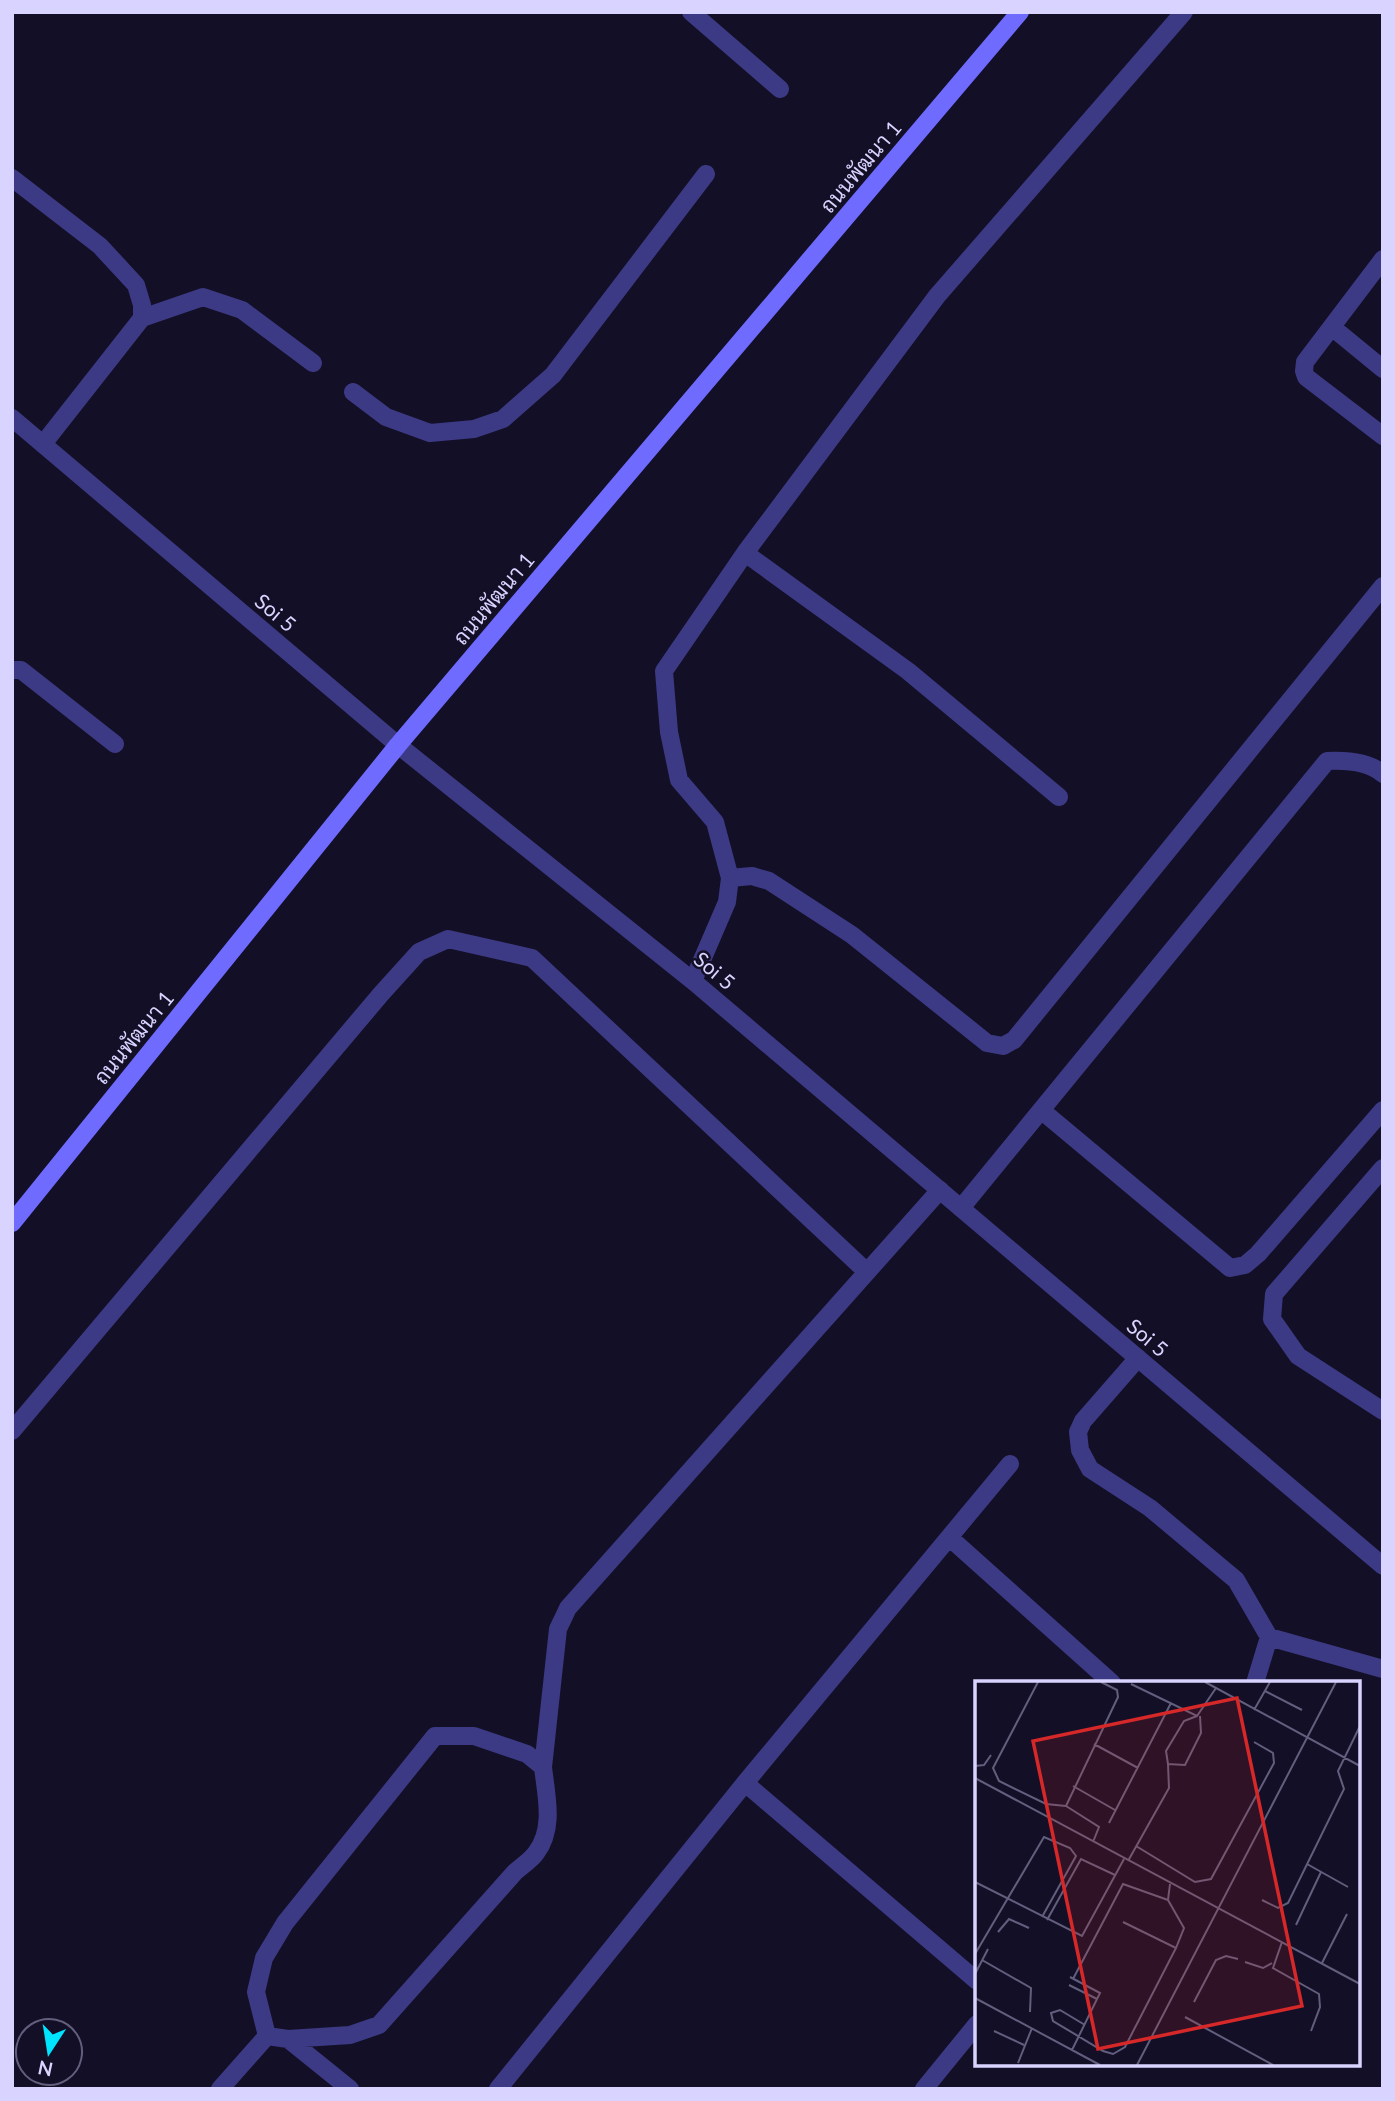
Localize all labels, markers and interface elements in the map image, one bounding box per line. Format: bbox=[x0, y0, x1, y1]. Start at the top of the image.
street label: ถนนพัฒนา 1 bbox=[814, 115, 906, 217]
street label: ถนนพัฒนา 1 bbox=[447, 547, 539, 649]
street label: Soi 5 bbox=[250, 588, 302, 636]
street label: Soi 5 bbox=[689, 946, 741, 994]
street label: ถนนพัฒนา 1 bbox=[88, 985, 178, 1089]
street label: Soi 5 bbox=[1122, 1313, 1174, 1361]
inset map bbox=[975, 1681, 1360, 2066]
north arrow bbox=[14, 2017, 84, 2087]
text: N bbox=[36, 2056, 55, 2082]

